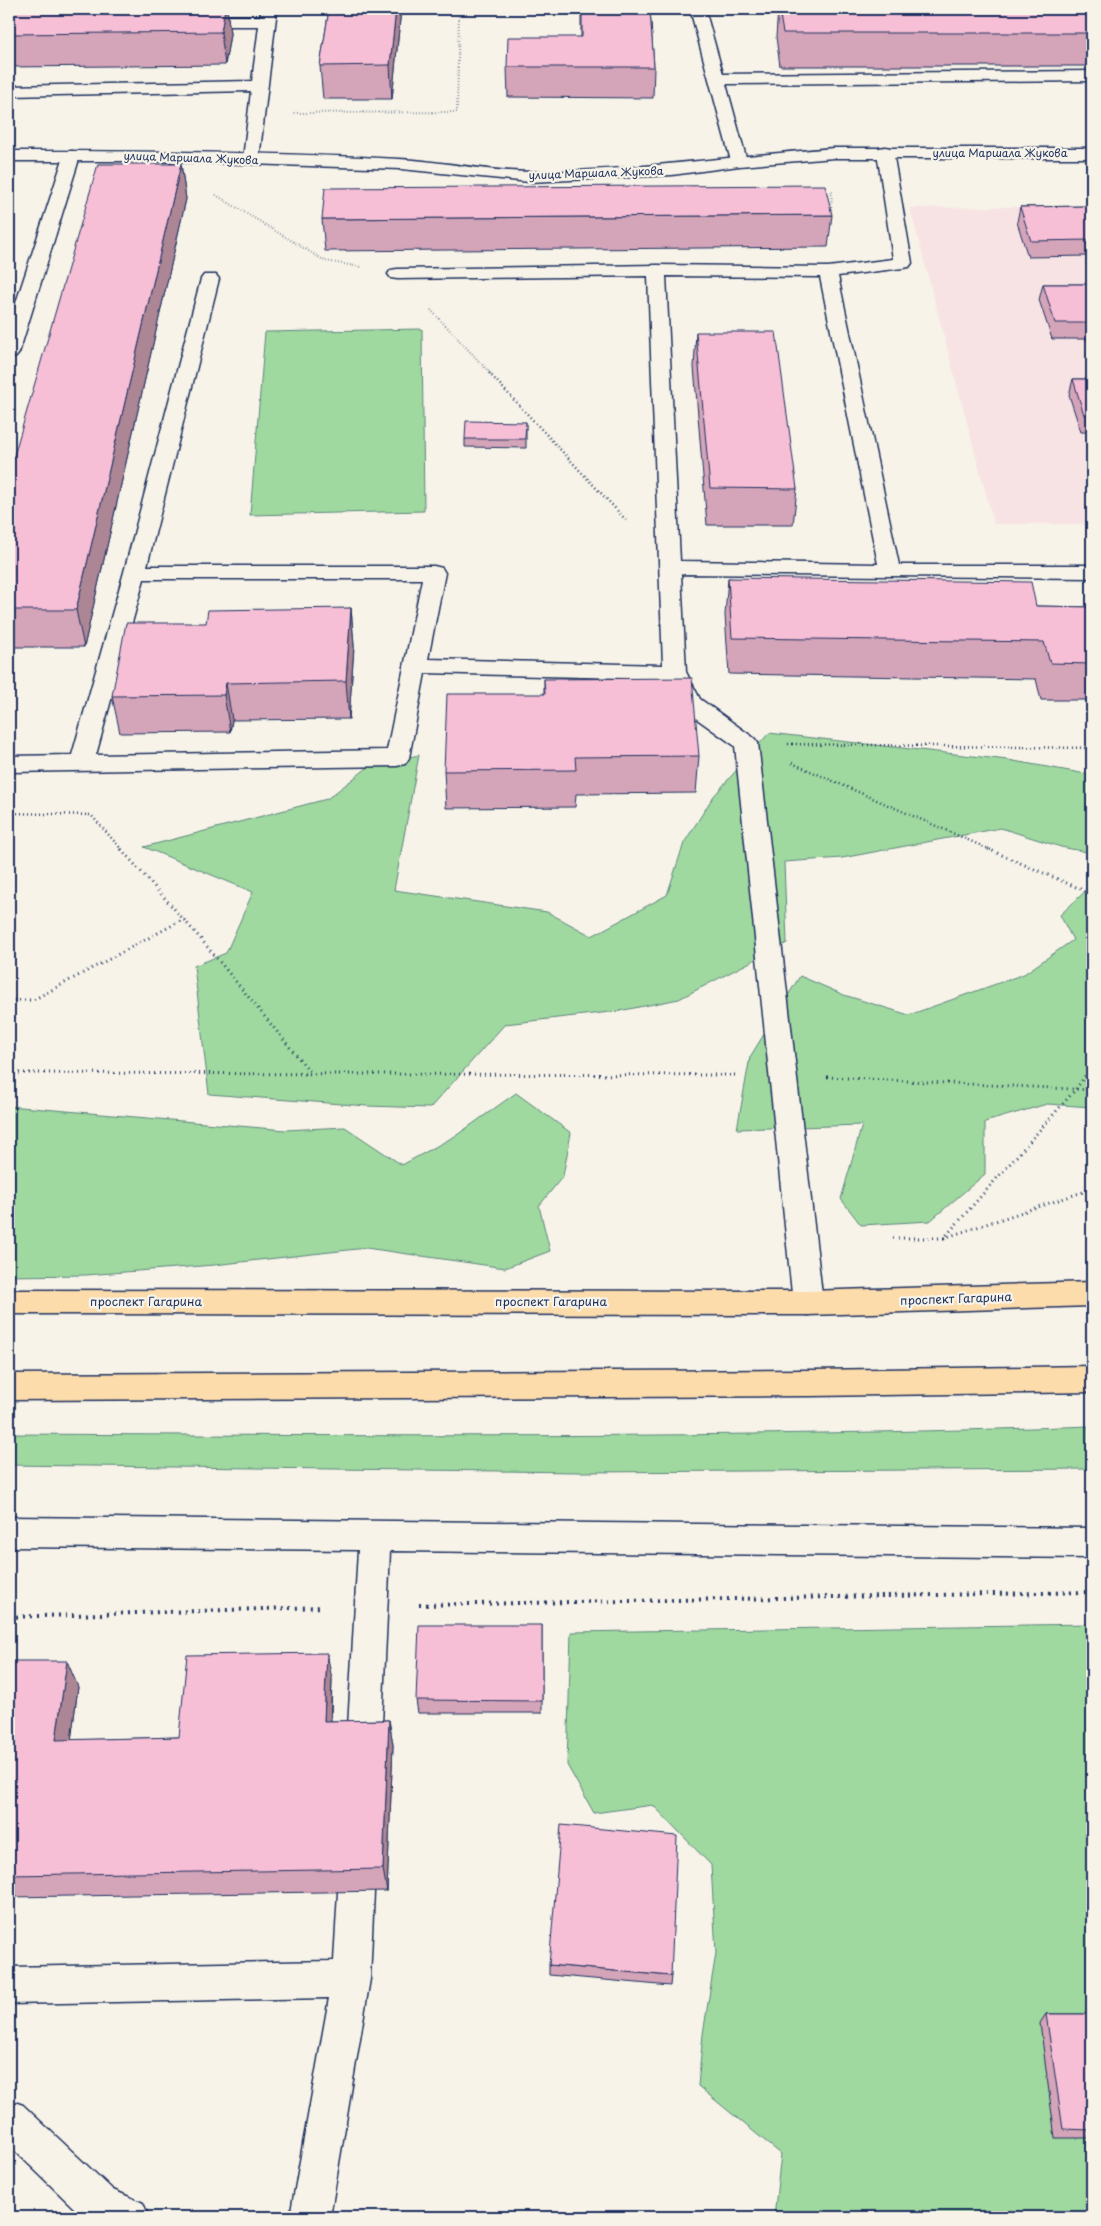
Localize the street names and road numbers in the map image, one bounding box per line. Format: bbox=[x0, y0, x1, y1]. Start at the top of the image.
street label: улица Маршала Жукова bbox=[933, 144, 1068, 161]
street label: улица Маршала Жукова bbox=[123, 147, 259, 168]
street label: улица Маршала Жукова bbox=[528, 162, 664, 183]
street label: проспект Гагарина bbox=[900, 1287, 1013, 1309]
street label: проспект Гагарина bbox=[90, 1292, 202, 1310]
street label: проспект Гагарина bbox=[495, 1292, 607, 1310]

